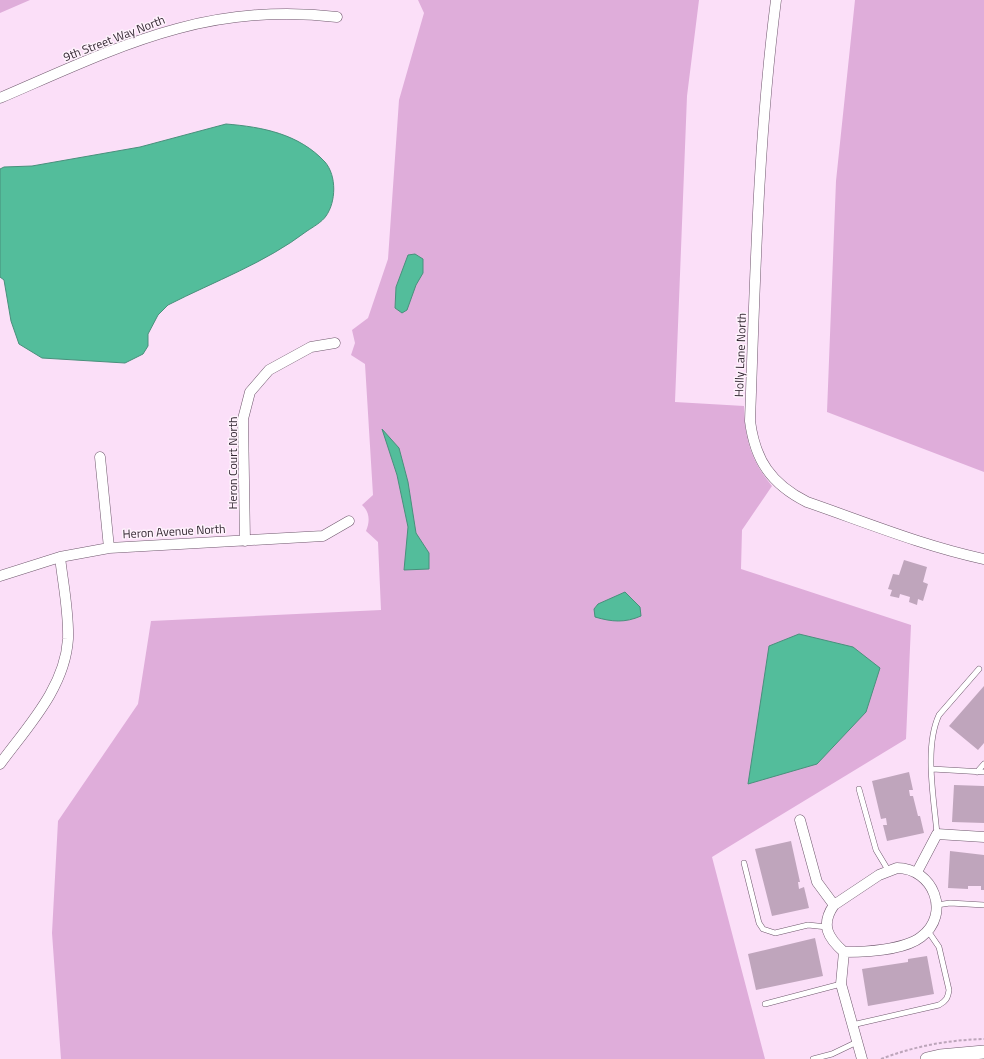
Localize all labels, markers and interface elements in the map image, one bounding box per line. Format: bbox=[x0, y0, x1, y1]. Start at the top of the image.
street label: 9th Street Way North bbox=[60, 10, 168, 66]
street label: Holly Lane North bbox=[729, 312, 751, 398]
street label: Heron Court North bbox=[223, 417, 242, 509]
street label: Heron Avenue North bbox=[122, 519, 226, 543]

